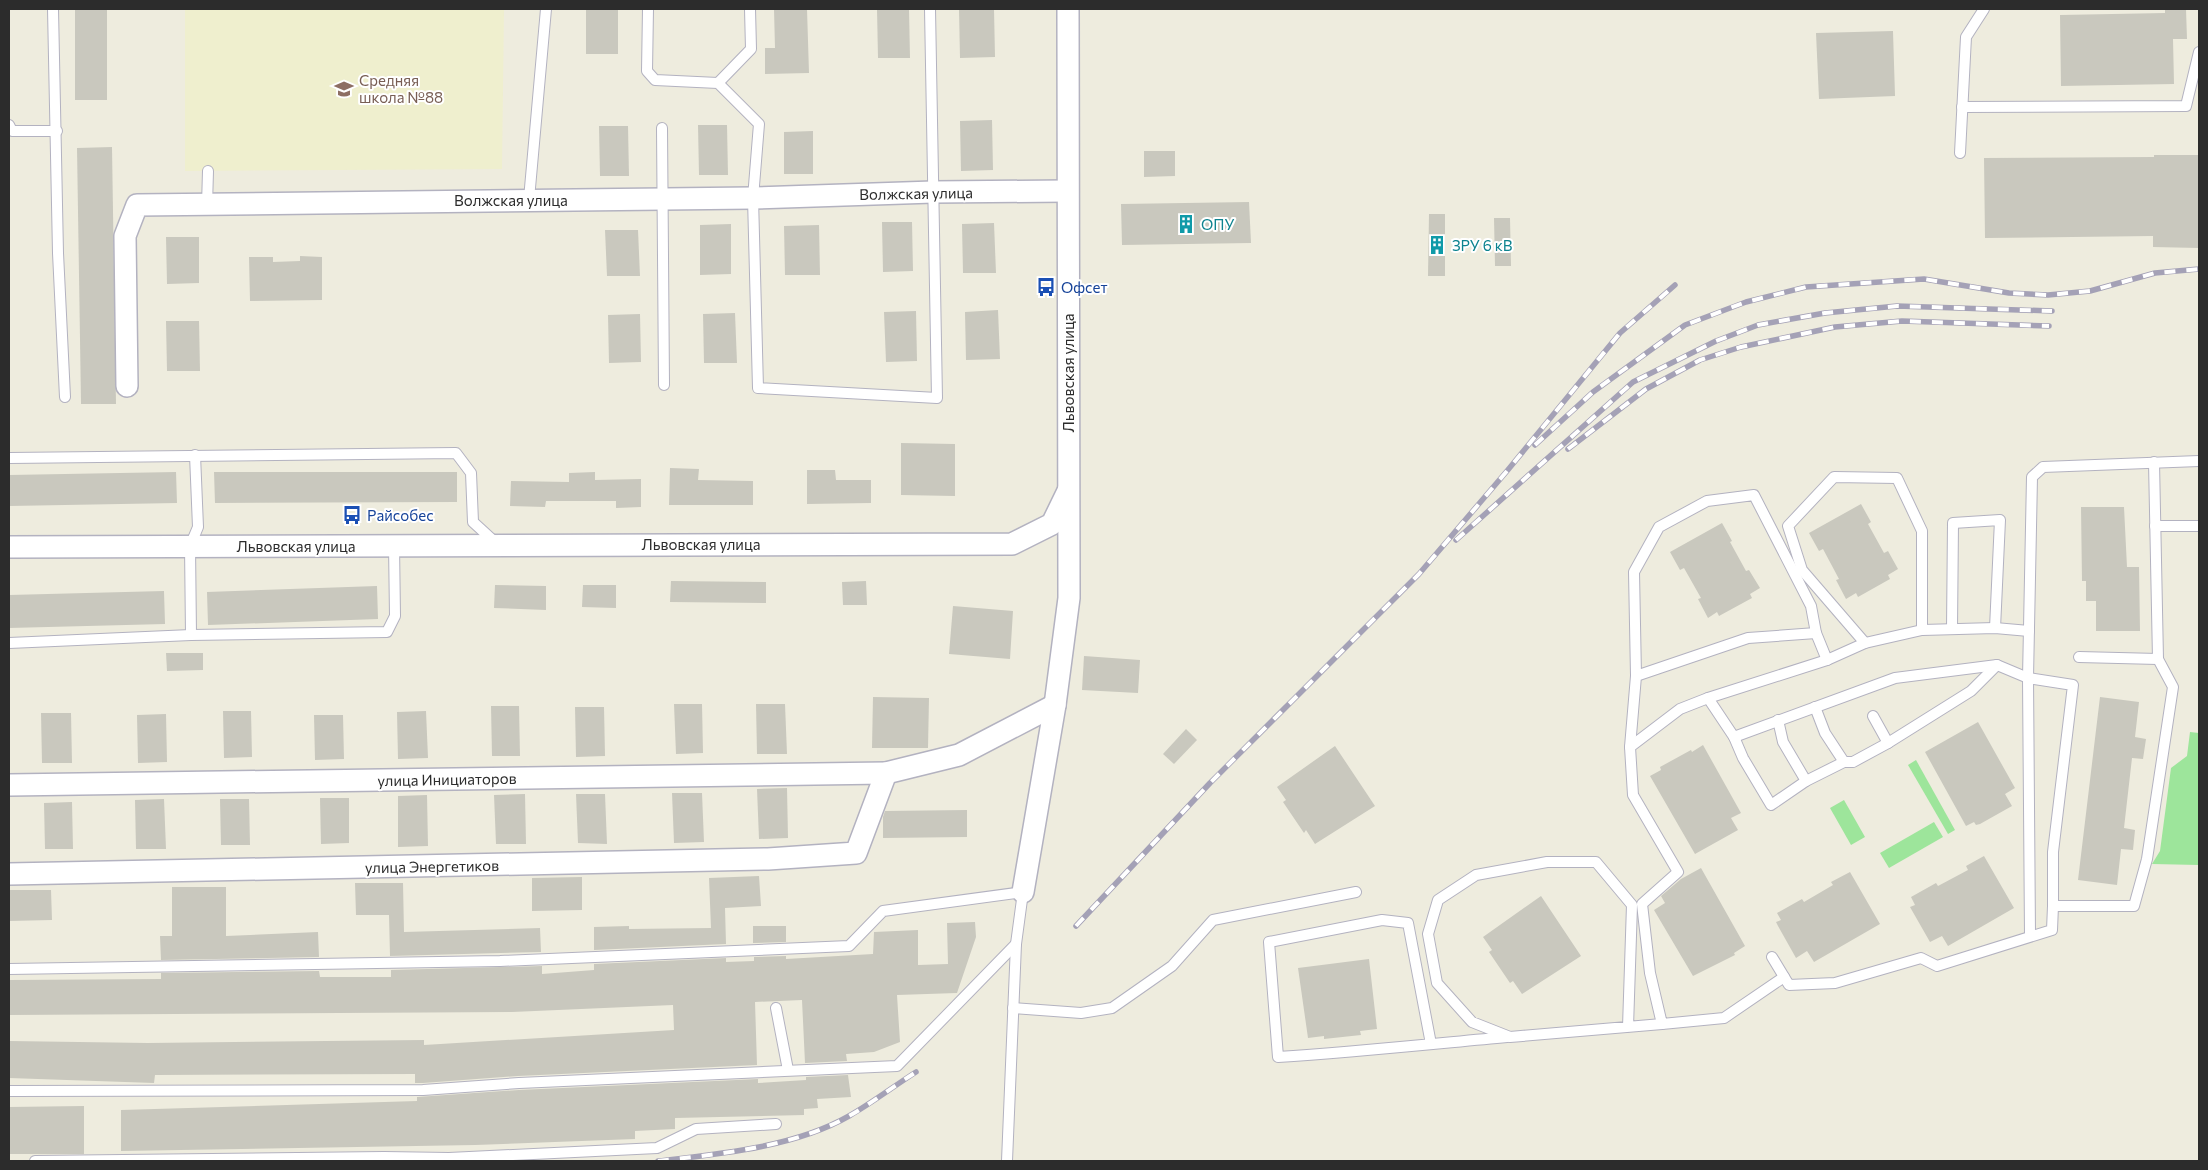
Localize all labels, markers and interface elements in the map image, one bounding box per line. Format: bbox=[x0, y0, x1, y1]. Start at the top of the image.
place label: Средняя школа №88 bbox=[359, 71, 443, 106]
school or university icon: Средняя школа №88 bbox=[333, 78, 355, 100]
street label: Волжская улица bbox=[859, 183, 973, 203]
street label: Волжская улица bbox=[454, 191, 568, 209]
building icon: ОПУ bbox=[1175, 213, 1197, 235]
place label: ОПУ bbox=[1201, 215, 1235, 233]
building icon: ЗРУ 6 кВ bbox=[1426, 234, 1448, 256]
place label: ЗРУ 6 кВ bbox=[1452, 236, 1513, 254]
bus stop icon: Офсет bbox=[1035, 276, 1057, 298]
place label: Офсет bbox=[1061, 278, 1107, 296]
street label: Львовская улица bbox=[1059, 314, 1077, 432]
bus stop icon: Райсобес bbox=[341, 504, 363, 526]
place label: Райсобес bbox=[367, 506, 434, 524]
street label: Львовская улица bbox=[642, 535, 760, 553]
street label: Львовская улица bbox=[237, 537, 355, 555]
street label: улица Инициаторов bbox=[377, 769, 517, 789]
street label: улица Энергетиков bbox=[365, 856, 499, 876]

